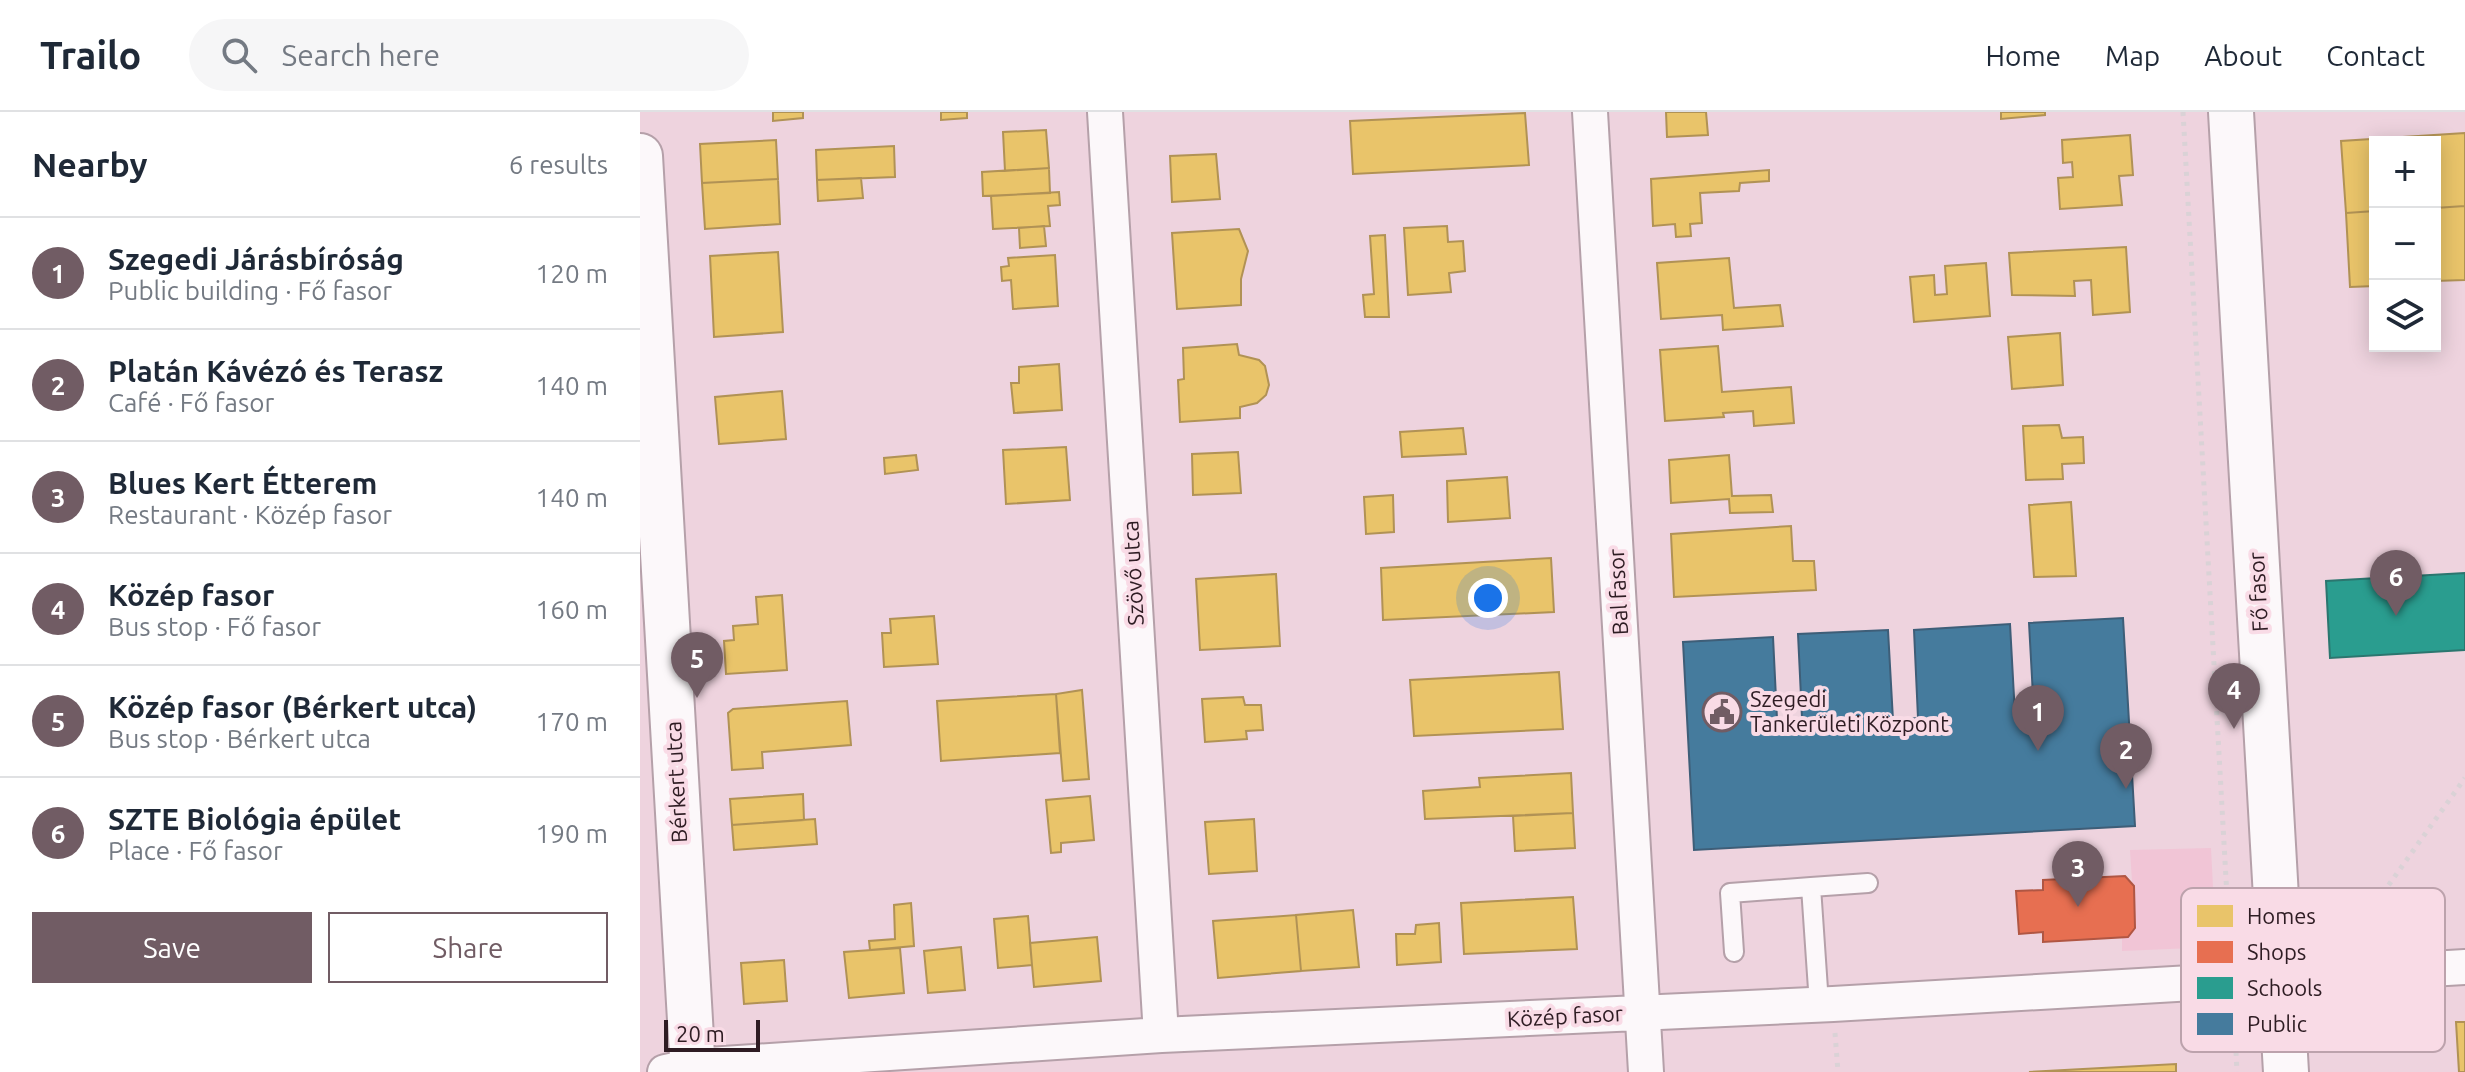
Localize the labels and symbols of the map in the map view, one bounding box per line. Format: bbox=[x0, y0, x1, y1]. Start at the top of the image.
street label: Szövő utca bbox=[1117, 520, 1148, 626]
street label: Bal fasor bbox=[1603, 548, 1632, 636]
pin: 6 bbox=[2370, 550, 2422, 616]
street label: Fő fasor bbox=[2243, 551, 2272, 633]
your location bbox=[1468, 578, 1508, 618]
pin: 5 bbox=[671, 632, 723, 698]
pin: 4 bbox=[2208, 663, 2260, 729]
pin: 1 bbox=[2012, 685, 2064, 751]
place label: Szegedi Tankerületi Központ bbox=[1750, 686, 1949, 736]
public building icon: Szegedi Tankerületi Központ bbox=[1701, 691, 1743, 733]
street label: Bérkert utca bbox=[660, 720, 691, 844]
pin: 2 bbox=[2100, 723, 2152, 789]
pin: 3 bbox=[2052, 841, 2104, 907]
legend bbox=[2181, 888, 2445, 1052]
text: Homes bbox=[2247, 903, 2316, 928]
text: Shops bbox=[2247, 939, 2306, 964]
text: Schools bbox=[2247, 975, 2322, 1000]
street label: Közép fasor bbox=[1506, 1000, 1624, 1031]
text: Public bbox=[2247, 1011, 2307, 1036]
scale bar bbox=[664, 1016, 760, 1052]

